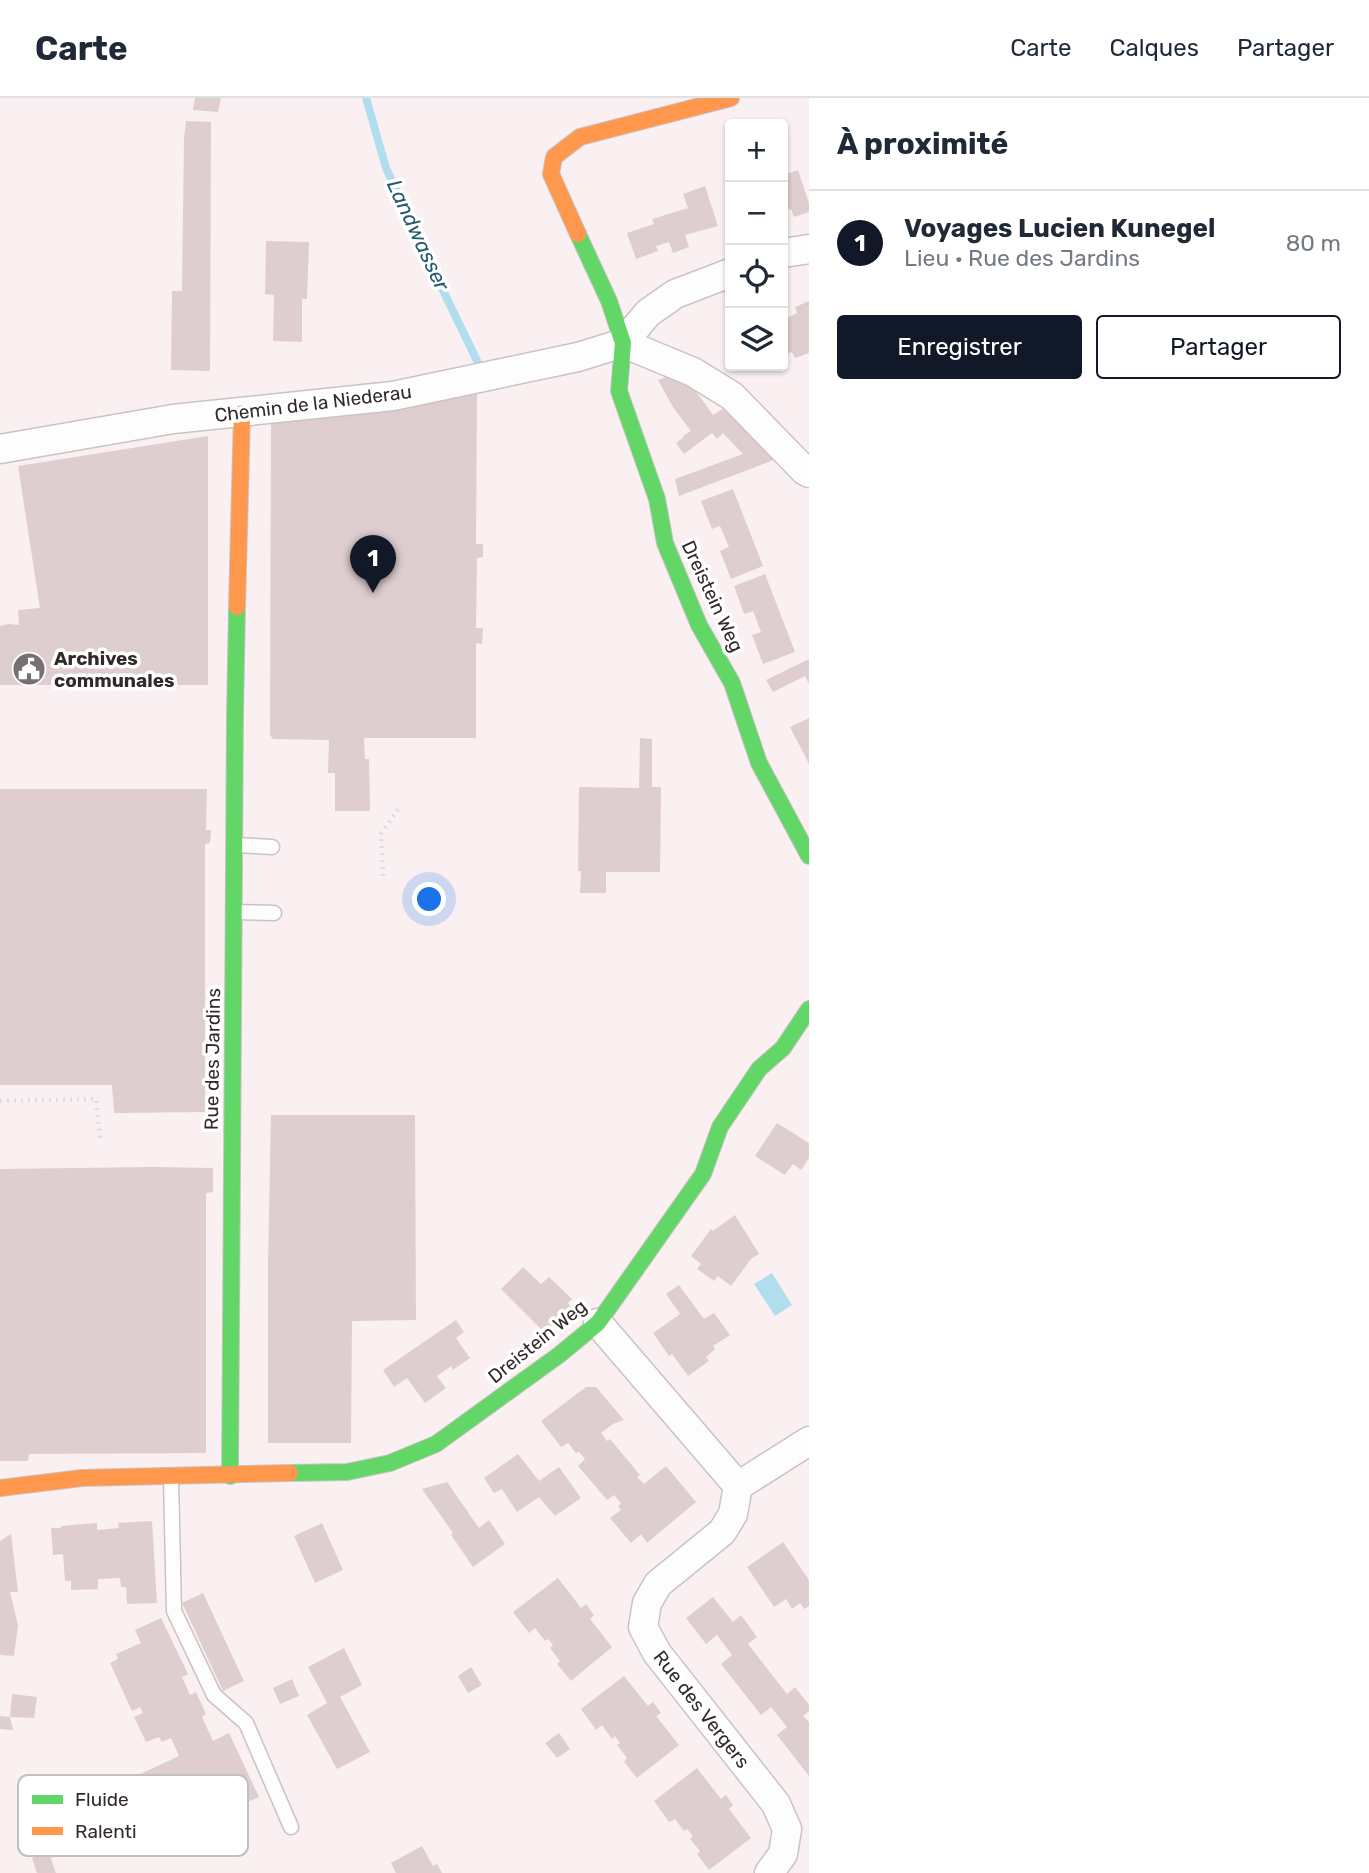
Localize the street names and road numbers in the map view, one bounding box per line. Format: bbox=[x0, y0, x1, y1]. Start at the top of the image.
street label: Chemin de la Niederau bbox=[213, 380, 413, 427]
street label: Dreistein Weg bbox=[677, 537, 748, 656]
street label: Rue des Jardins bbox=[200, 988, 225, 1130]
street label: Dreistein Weg bbox=[483, 1295, 591, 1388]
street label: Rue des Vergers bbox=[649, 1646, 755, 1773]

